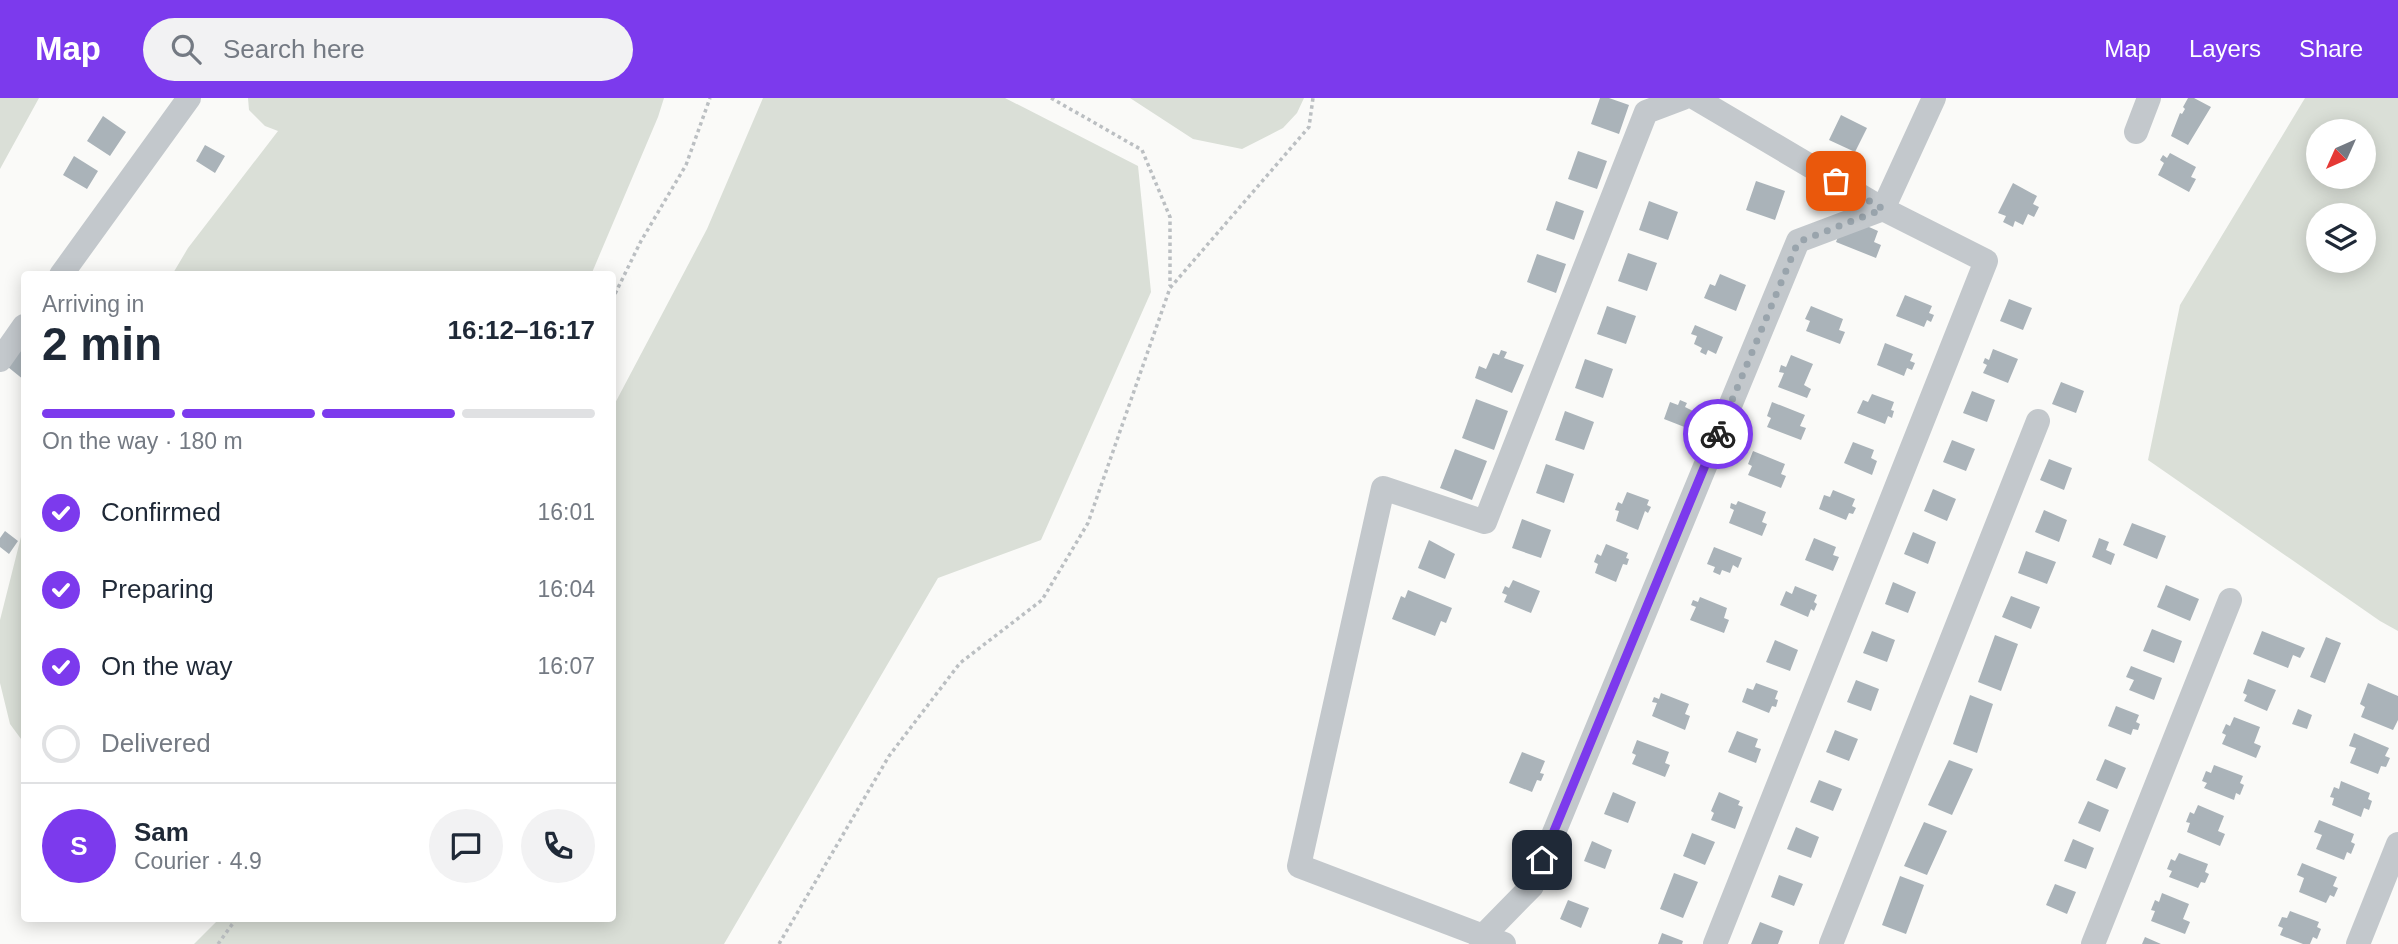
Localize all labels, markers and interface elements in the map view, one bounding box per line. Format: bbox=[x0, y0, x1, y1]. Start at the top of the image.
search box bbox=[143, 18, 633, 81]
text: Map bbox=[35, 30, 101, 67]
icon: search bbox=[167, 30, 205, 68]
text: Search here bbox=[223, 34, 365, 64]
text: Map bbox=[2104, 35, 2151, 62]
text: Layers bbox=[2189, 35, 2261, 62]
text: Share bbox=[2299, 35, 2363, 62]
north arrow bbox=[2306, 119, 2376, 189]
map controls bbox=[2306, 119, 2376, 273]
pin bbox=[1806, 151, 1866, 211]
icon: bag bbox=[1817, 162, 1855, 200]
button: layers bbox=[2306, 203, 2376, 273]
text: Arriving in bbox=[42, 291, 144, 317]
text: 16:12–16:17 bbox=[448, 315, 595, 345]
text: 2 min bbox=[42, 318, 162, 370]
courier bbox=[1683, 399, 1753, 469]
icon: bike bbox=[1699, 415, 1737, 453]
text: On the way · 180 m bbox=[42, 428, 243, 454]
icon: check bbox=[42, 494, 80, 532]
text: Confirmed bbox=[101, 497, 221, 527]
text: 16:01 bbox=[537, 499, 595, 525]
icon: check bbox=[42, 571, 80, 609]
text: Preparing bbox=[101, 574, 214, 604]
text: 16:04 bbox=[537, 576, 595, 602]
icon: check bbox=[42, 648, 80, 686]
text: On the way bbox=[101, 651, 233, 681]
text: 16:07 bbox=[537, 653, 595, 679]
text: Delivered bbox=[101, 728, 211, 758]
button: chat bbox=[429, 809, 503, 883]
button: phone bbox=[521, 809, 595, 883]
text: Sam bbox=[134, 817, 189, 847]
pin bbox=[1512, 830, 1572, 890]
text: S bbox=[70, 831, 88, 861]
icon: home bbox=[1523, 841, 1561, 879]
text: Courier · 4.9 bbox=[134, 848, 262, 874]

